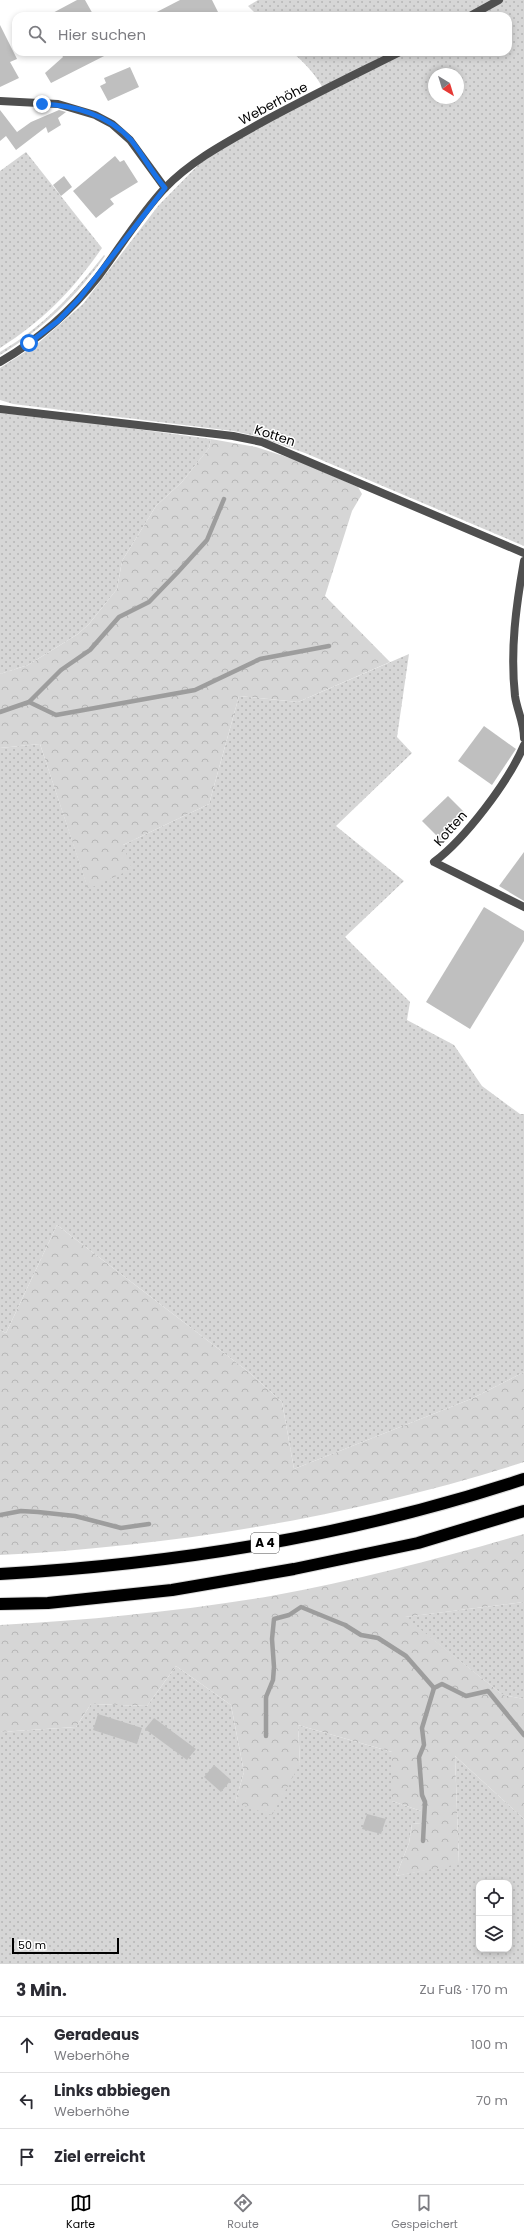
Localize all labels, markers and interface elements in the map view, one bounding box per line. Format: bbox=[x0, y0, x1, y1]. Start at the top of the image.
search box bbox=[12, 12, 512, 56]
icon: search bbox=[26, 23, 48, 45]
text: Hier suchen bbox=[58, 24, 146, 45]
north arrow bbox=[428, 68, 464, 104]
street label: Weberhöhe bbox=[235, 77, 311, 130]
route end bbox=[33, 95, 51, 113]
route start bbox=[20, 334, 38, 352]
street label: Kotten bbox=[252, 420, 298, 451]
street label: Kotten bbox=[429, 806, 471, 850]
road number: A 4 bbox=[251, 1533, 279, 1553]
map controls bbox=[476, 1880, 512, 1952]
button: locate bbox=[476, 1880, 512, 1916]
button: layers bbox=[476, 1916, 512, 1952]
scale bar bbox=[12, 1936, 119, 1955]
text: 50 m bbox=[18, 1937, 46, 1953]
text: 3 Min. bbox=[16, 1978, 67, 2002]
text: Zu Fuß · 170 m bbox=[419, 1980, 508, 1999]
text: Geradeaus bbox=[54, 2024, 139, 2045]
icon: ahead bbox=[16, 2034, 38, 2056]
text: 100 m bbox=[471, 2035, 508, 2054]
text: Weberhöhe bbox=[54, 2046, 129, 2065]
text: Links abbiegen bbox=[54, 2080, 170, 2101]
icon: left bbox=[16, 2090, 38, 2112]
text: 70 m bbox=[476, 2091, 508, 2110]
text: Weberhöhe bbox=[54, 2102, 129, 2121]
icon: arrive bbox=[16, 2146, 38, 2168]
text: Ziel erreicht bbox=[54, 2146, 145, 2167]
tab: Karte bbox=[66, 2192, 95, 2233]
tab: Route bbox=[227, 2192, 259, 2233]
tab: Gespeichert bbox=[391, 2192, 458, 2233]

